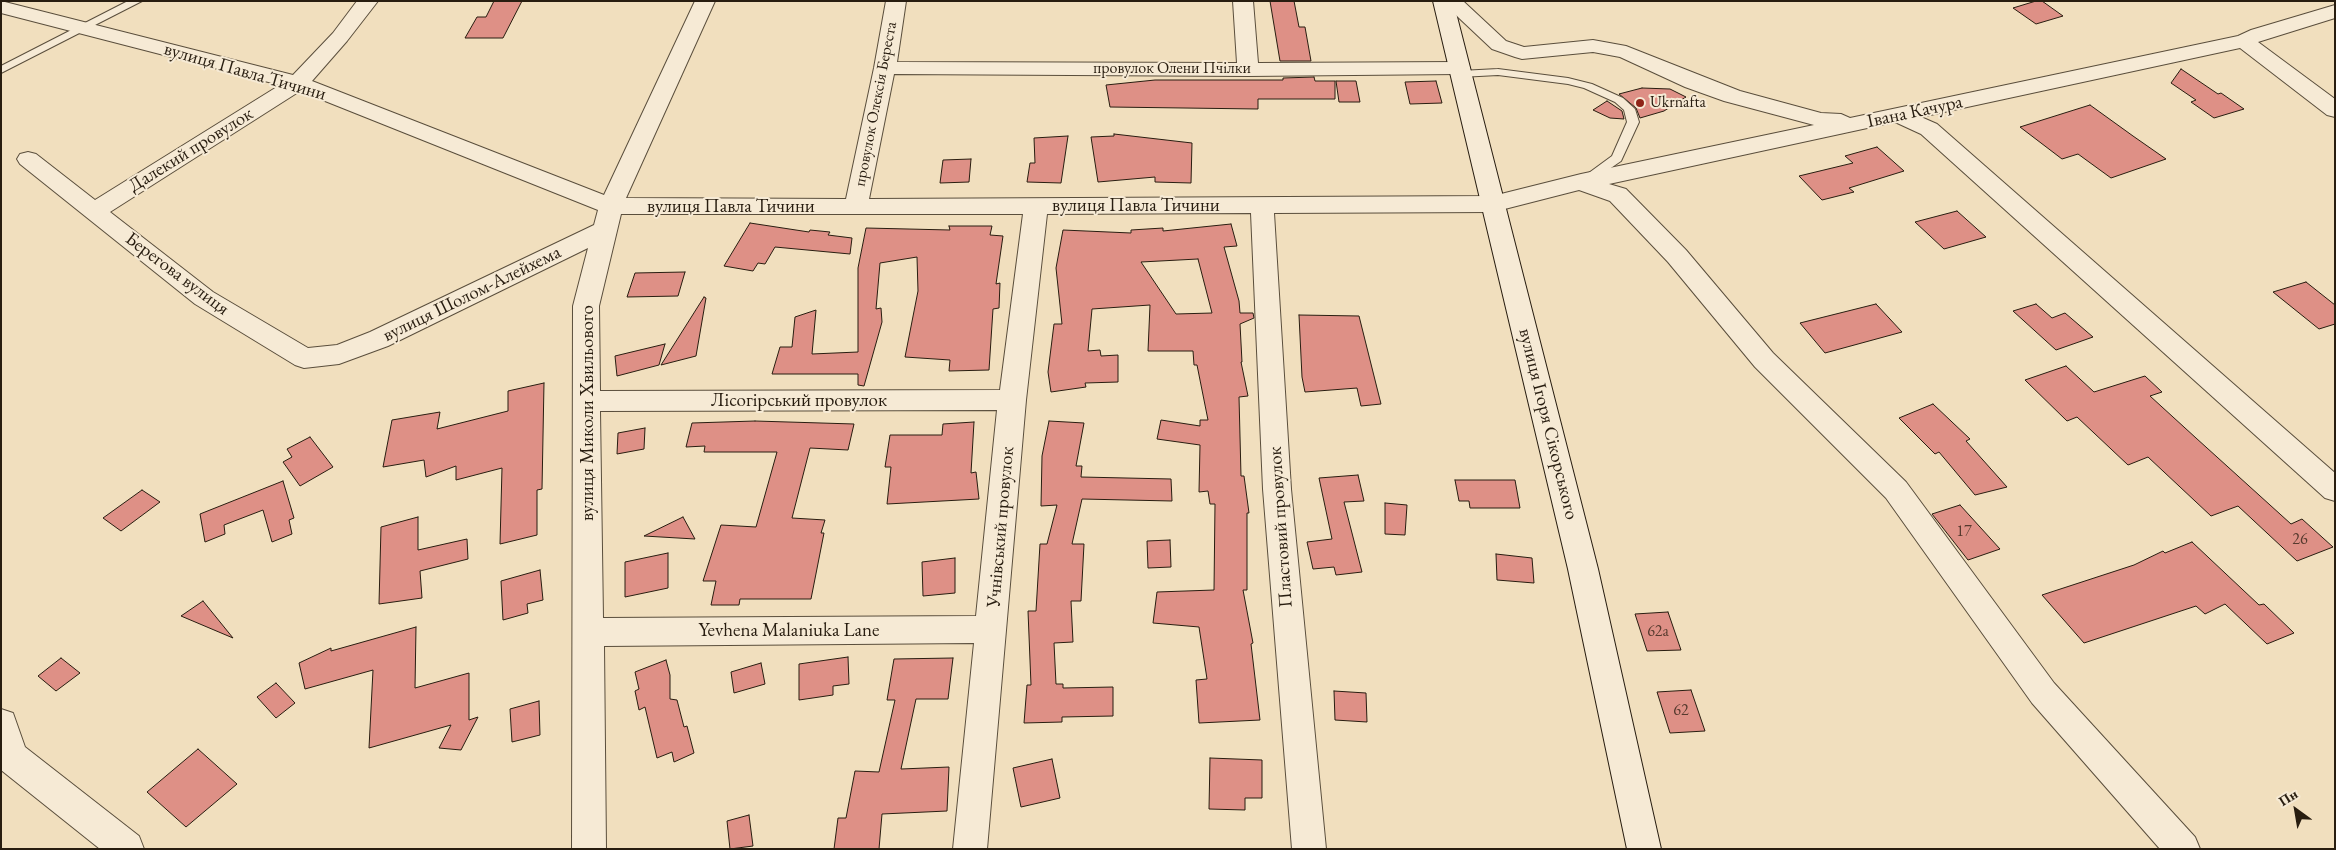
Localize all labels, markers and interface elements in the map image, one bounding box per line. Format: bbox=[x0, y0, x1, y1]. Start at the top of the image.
street label: провулок Олексія Береста bbox=[851, 20, 901, 188]
street label: вулиця Павла Тичини bbox=[161, 38, 329, 106]
street label: провулок Олени Пчілки bbox=[1093, 59, 1251, 79]
street label: Івана Качура bbox=[1865, 91, 1965, 133]
place label: Ukrnafta bbox=[1650, 93, 1706, 113]
marker: Ukrnafta bbox=[1634, 97, 1646, 109]
street label: Далекий провулок bbox=[125, 103, 257, 197]
street label: вулиця Павла Тичини bbox=[1052, 195, 1220, 217]
street label: вулиця Павла Тичини bbox=[647, 196, 815, 218]
street label: Берегова вулиця bbox=[120, 227, 234, 321]
street label: вулиця Шолом-Алейхема bbox=[379, 241, 565, 347]
street label: вулиця Миколи Хвильового bbox=[577, 305, 599, 521]
street label: вулиця Ігоря Сікорського bbox=[1513, 326, 1583, 522]
street label: Лісогірський провулок bbox=[711, 390, 887, 412]
street label: Учнівський провулок bbox=[983, 445, 1019, 609]
street label: Пластовий провулок bbox=[1264, 446, 1298, 608]
house number: 17 bbox=[1956, 522, 1972, 542]
house number: 26 bbox=[2292, 530, 2308, 550]
street label: Yevhena Malaniuka Lane bbox=[699, 620, 879, 642]
house number: 62а bbox=[1647, 622, 1669, 642]
house number: 62 bbox=[1673, 701, 1689, 721]
north arrow bbox=[2271, 785, 2321, 835]
text: Пн bbox=[2275, 785, 2301, 810]

